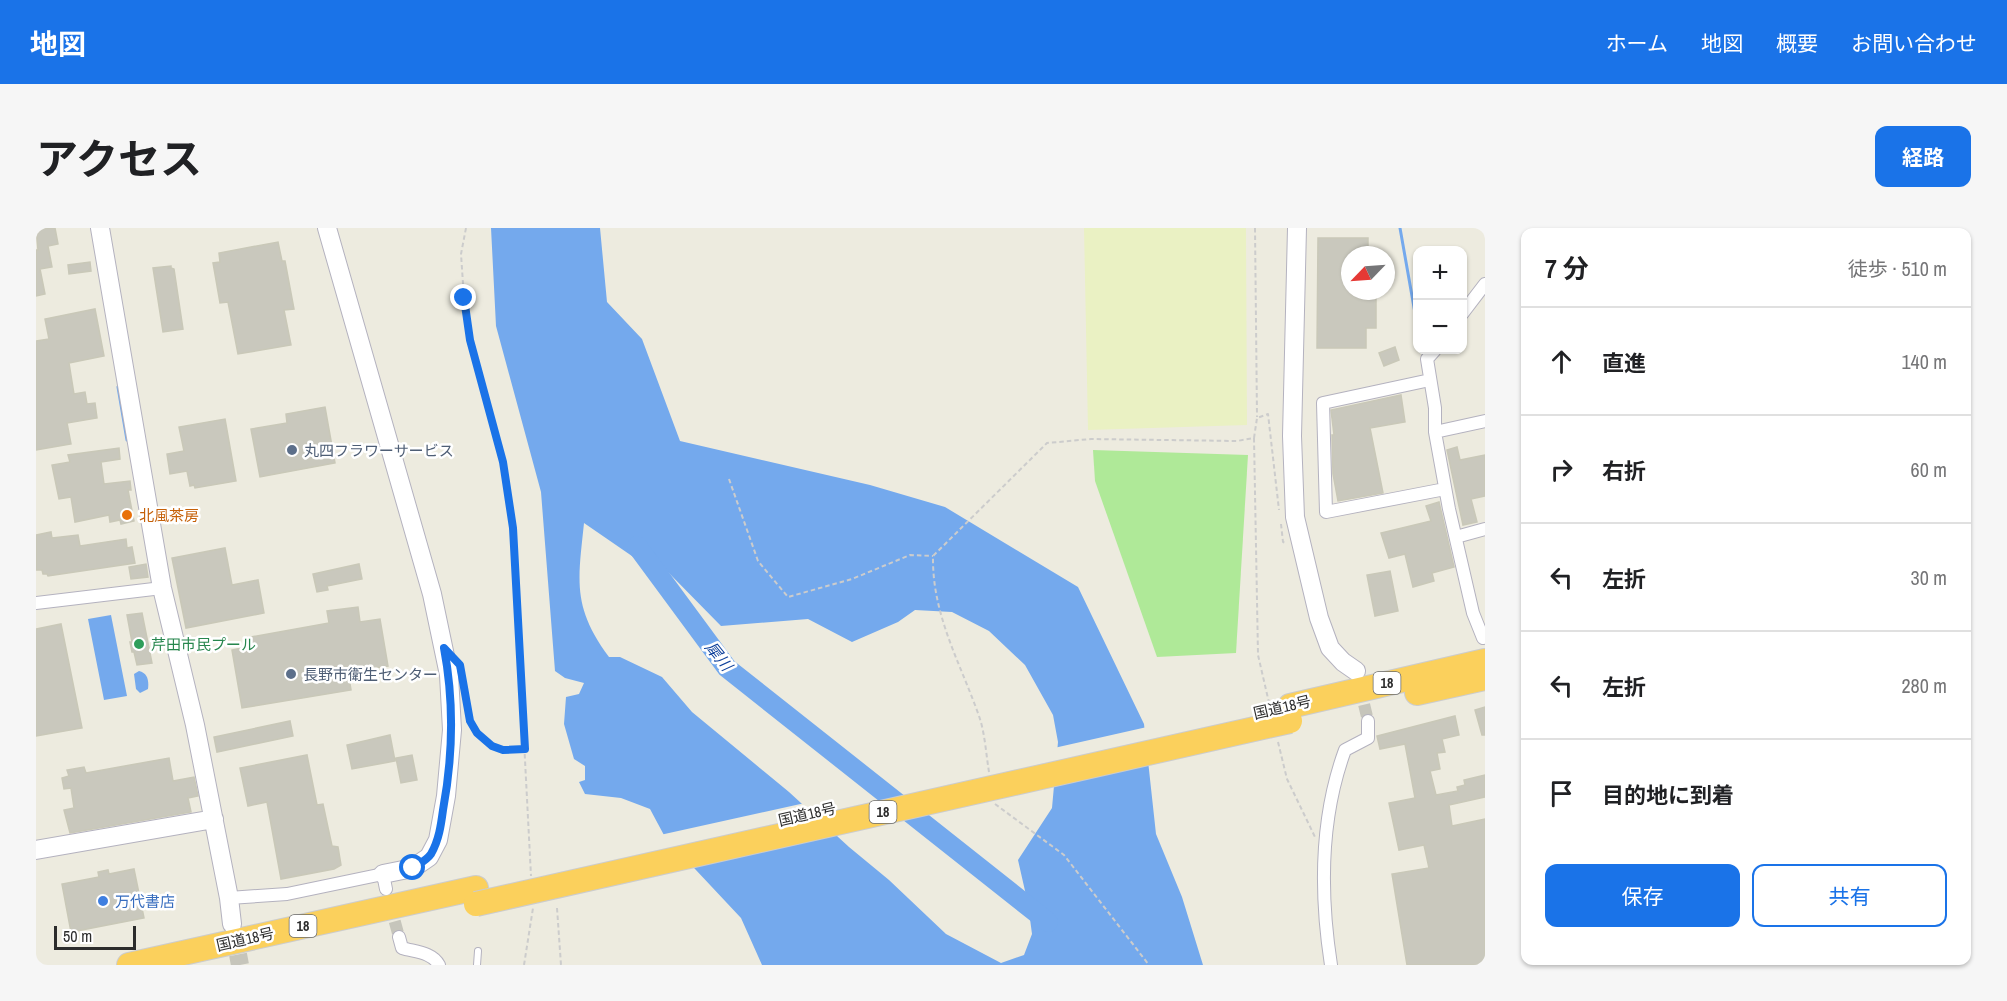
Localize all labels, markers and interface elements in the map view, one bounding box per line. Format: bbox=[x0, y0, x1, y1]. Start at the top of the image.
text: 地図 bbox=[30, 25, 86, 63]
text: ホーム bbox=[1606, 29, 1668, 58]
text: 地図 bbox=[1701, 29, 1743, 58]
text: 概要 bbox=[1776, 29, 1818, 58]
text: お問い合わせ bbox=[1851, 29, 1977, 58]
button: 経路 bbox=[1875, 126, 1971, 187]
text: アクセス bbox=[36, 131, 202, 187]
north arrow bbox=[1341, 246, 1395, 300]
map controls bbox=[1413, 246, 1467, 354]
button: + bbox=[1413, 246, 1467, 300]
text: 7 分 bbox=[1545, 251, 1589, 286]
text: 徒歩 · 510 m bbox=[1848, 255, 1947, 282]
route end bbox=[450, 284, 476, 310]
button: − bbox=[1413, 300, 1467, 354]
icon: ahead bbox=[1545, 345, 1578, 378]
text: 直進 bbox=[1602, 348, 1646, 378]
text: 140 m bbox=[1901, 348, 1947, 375]
place label: 丸四フラワーサービス bbox=[304, 440, 454, 461]
marker: 丸四フラワーサービス bbox=[285, 443, 299, 457]
icon: right bbox=[1545, 453, 1578, 486]
text: 右折 bbox=[1602, 456, 1646, 486]
text: 60 m bbox=[1911, 456, 1947, 483]
place label: 北風茶房 bbox=[139, 505, 199, 526]
marker: 北風茶房 bbox=[120, 508, 134, 522]
icon: left bbox=[1545, 561, 1578, 594]
text: 左折 bbox=[1602, 564, 1646, 594]
text: 30 m bbox=[1911, 564, 1947, 591]
place label: 芹田市民プール bbox=[151, 634, 256, 655]
marker: 芹田市民プール bbox=[132, 637, 146, 651]
water label: 犀川 bbox=[700, 637, 739, 677]
place label: 長野市衛生センター bbox=[303, 664, 438, 685]
marker: 長野市衛生センター bbox=[284, 667, 298, 681]
icon: left bbox=[1545, 669, 1578, 702]
road number: 18 bbox=[1374, 672, 1400, 694]
text: 左折 bbox=[1602, 672, 1646, 702]
text: 280 m bbox=[1901, 672, 1947, 699]
street label: 国道18号 bbox=[1251, 690, 1313, 724]
icon: arrive bbox=[1545, 777, 1578, 810]
text: 目的地に到着 bbox=[1602, 780, 1734, 810]
street label: 国道18号 bbox=[776, 797, 838, 831]
road number: 18 bbox=[870, 801, 896, 823]
route start bbox=[399, 854, 425, 880]
button: 保存 bbox=[1545, 864, 1740, 927]
button: 共有 bbox=[1752, 864, 1947, 927]
place label: 万代書店 bbox=[115, 891, 175, 912]
marker: 万代書店 bbox=[96, 894, 110, 908]
road number: 18 bbox=[290, 915, 316, 937]
street label: 国道18号 bbox=[214, 922, 276, 956]
scale bar bbox=[54, 923, 136, 950]
text: 50 m bbox=[63, 925, 92, 947]

